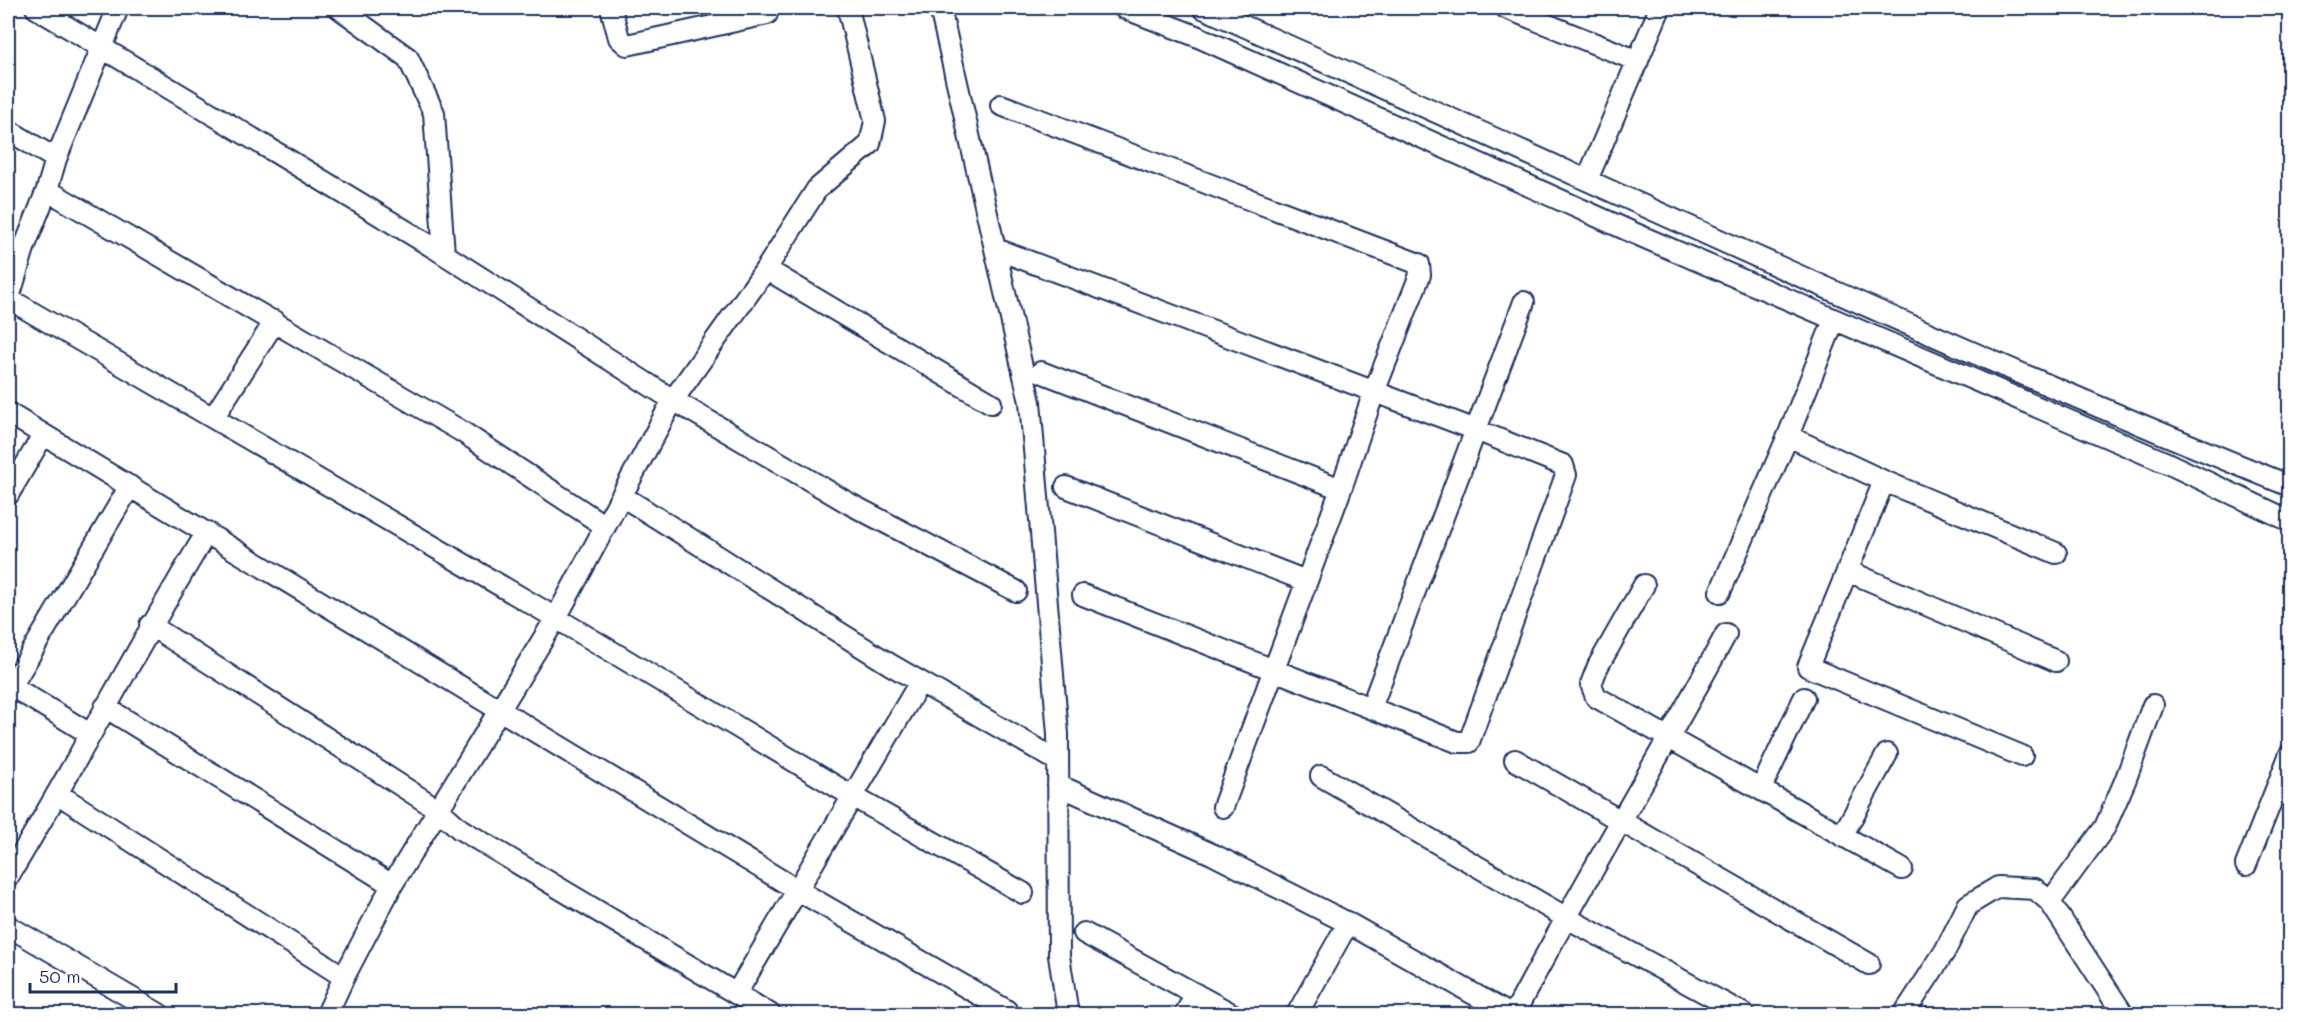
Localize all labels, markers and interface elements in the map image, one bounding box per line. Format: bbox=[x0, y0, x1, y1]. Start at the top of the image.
scale bar bbox=[30, 956, 176, 994]
text: 50 m bbox=[39, 964, 81, 988]

